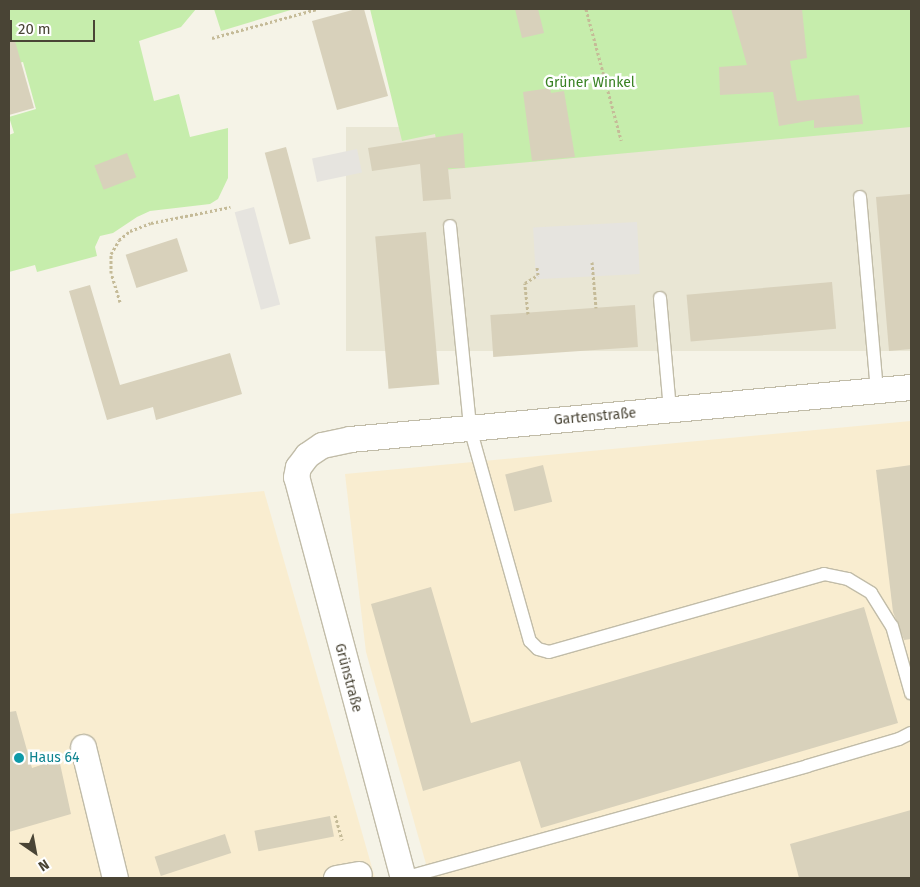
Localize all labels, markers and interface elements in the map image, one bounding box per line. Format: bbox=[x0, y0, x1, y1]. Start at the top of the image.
scale bar bbox=[12, 10, 98, 42]
text: 20 m bbox=[18, 20, 51, 38]
park label: Grüner Winkel bbox=[545, 75, 635, 91]
street label: Gartenstraße bbox=[553, 405, 637, 429]
street label: Grünstraße bbox=[331, 642, 365, 714]
place label: Haus 64 bbox=[29, 750, 79, 766]
marker: Haus 64 bbox=[13, 752, 25, 764]
north arrow bbox=[10, 827, 60, 877]
text: N bbox=[35, 855, 52, 875]

